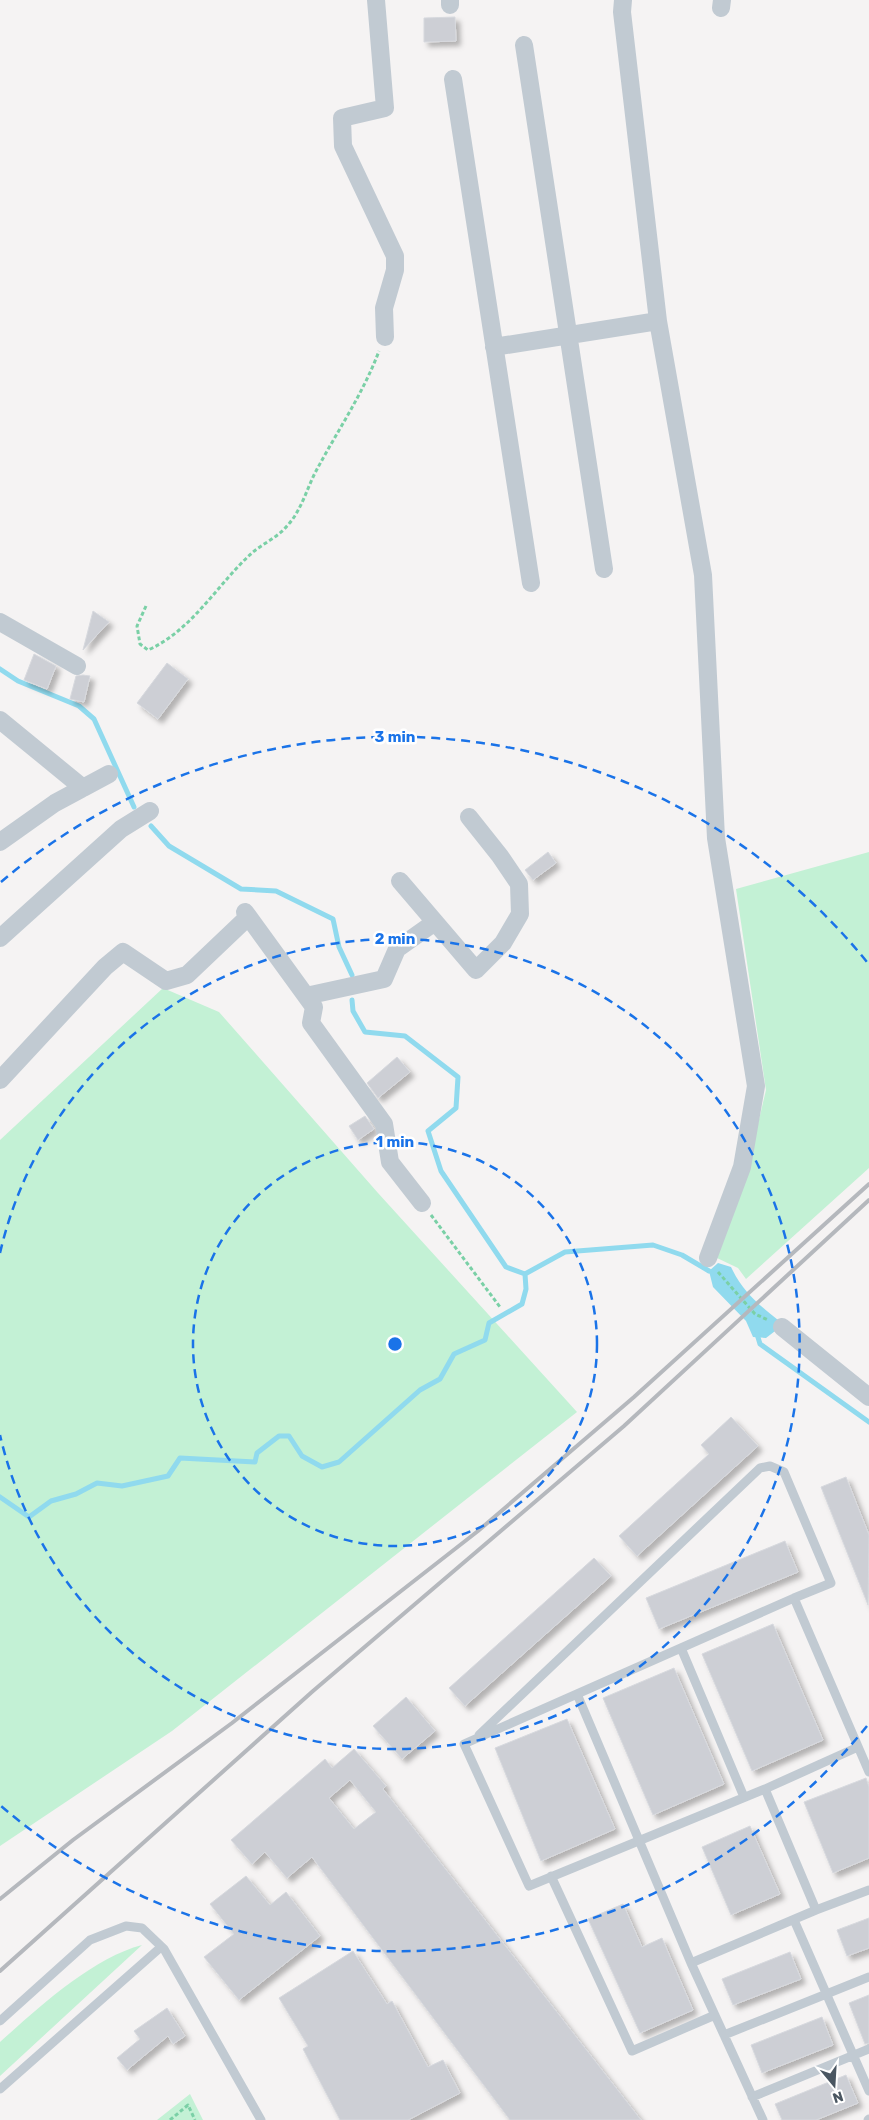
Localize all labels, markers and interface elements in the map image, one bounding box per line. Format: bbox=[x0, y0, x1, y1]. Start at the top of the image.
text: 3 min bbox=[375, 728, 415, 746]
text: 2 min bbox=[375, 930, 415, 948]
text: 1 min bbox=[376, 1133, 414, 1151]
centre of rings bbox=[386, 1335, 404, 1353]
north arrow bbox=[809, 2060, 859, 2110]
text: N bbox=[830, 2087, 845, 2107]

